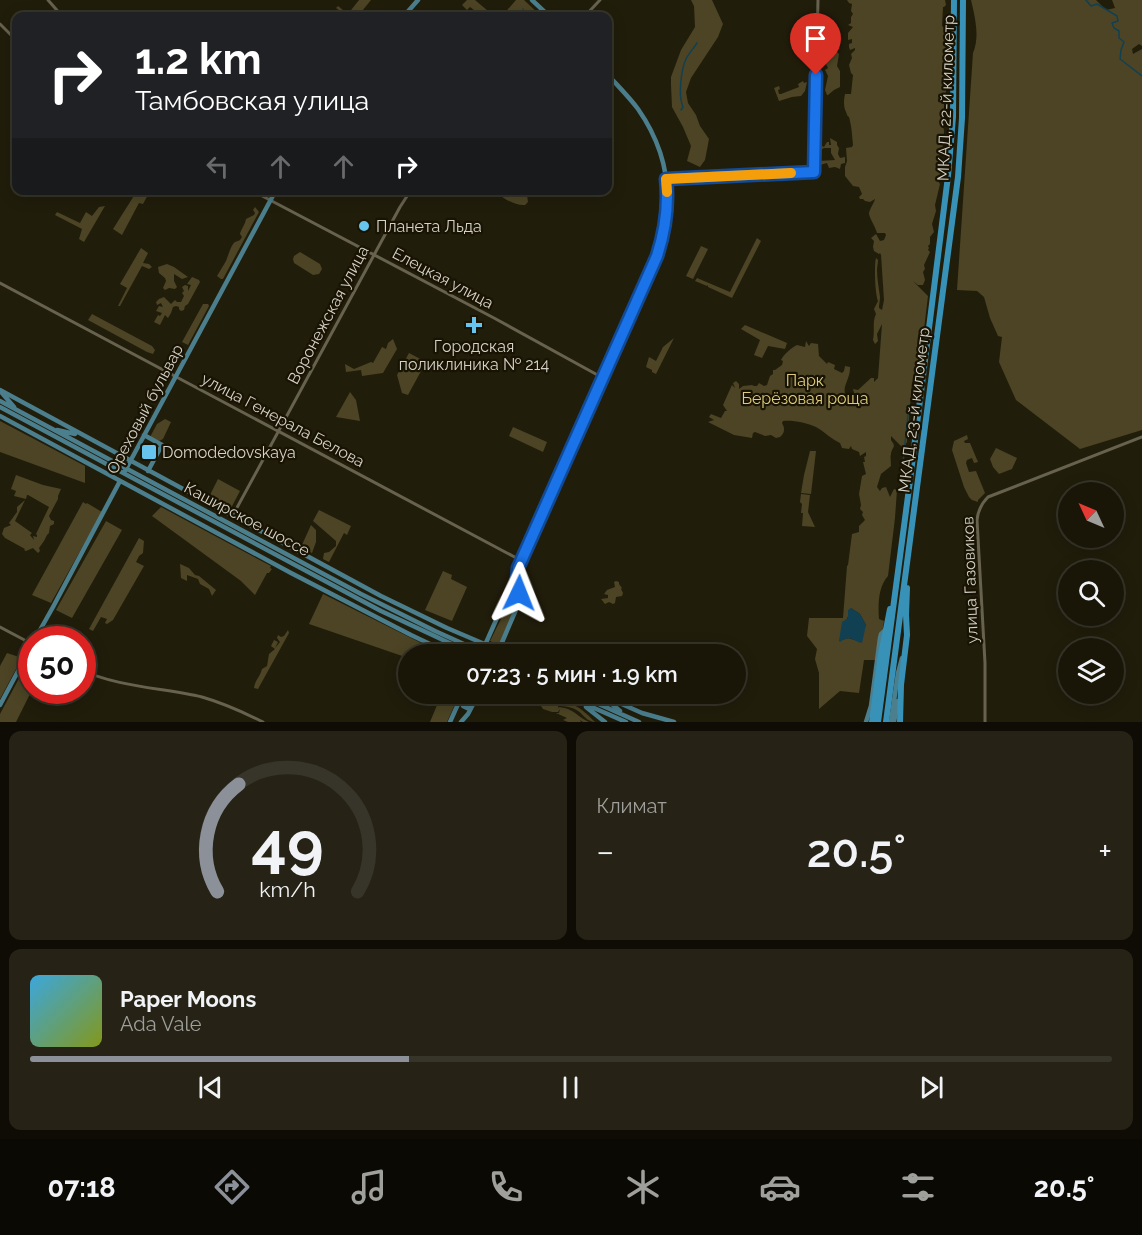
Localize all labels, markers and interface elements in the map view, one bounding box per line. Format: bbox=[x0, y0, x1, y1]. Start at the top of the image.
pin bbox=[790, 13, 841, 75]
street label: МКАД, 22-й километр bbox=[934, 14, 958, 181]
icon: arrive bbox=[799, 22, 832, 55]
text: 1.2 km bbox=[135, 35, 262, 84]
icon: right bbox=[36, 36, 114, 114]
text: Тамбовская улица bbox=[135, 85, 369, 116]
icon: left bbox=[201, 150, 234, 183]
icon: ahead bbox=[264, 150, 297, 183]
icon: ahead bbox=[327, 150, 360, 183]
icon: right bbox=[390, 150, 423, 183]
place label: Планета Льда bbox=[376, 217, 482, 236]
marker: Планета Льда bbox=[357, 219, 371, 233]
street label: Воронежская улица bbox=[283, 243, 373, 387]
street label: Елецкая улица bbox=[389, 243, 497, 313]
marker: Городская поликлиника № 214 bbox=[465, 316, 483, 334]
street label: МКАД, 23-й километр bbox=[894, 326, 934, 494]
place label: Городская поликлиника № 214 bbox=[399, 337, 549, 374]
street label: Ореховый бульвар bbox=[103, 341, 187, 477]
street label: улица Генерала Белова bbox=[198, 369, 368, 471]
park label: Парк Берёзовая роща bbox=[742, 371, 868, 408]
marker: Domodedovskaya bbox=[140, 443, 158, 461]
place label: Domodedovskaya bbox=[162, 443, 296, 462]
street label: Каширское шоссе bbox=[181, 478, 313, 560]
north arrow bbox=[1058, 482, 1124, 548]
map controls bbox=[1058, 482, 1124, 704]
street label: улица Газовиков bbox=[958, 516, 982, 644]
button: search bbox=[1058, 560, 1124, 626]
position arrow bbox=[487, 561, 551, 625]
speed limit sign: 50 bbox=[18, 626, 96, 704]
button: layers bbox=[1058, 638, 1124, 704]
text: 07:23 · 5 мин · 1.9 km bbox=[466, 661, 678, 687]
text: Климат bbox=[597, 794, 667, 818]
text: 49 bbox=[252, 807, 324, 881]
text: 20.5° bbox=[807, 825, 906, 878]
text: − bbox=[597, 832, 614, 871]
text: + bbox=[1098, 832, 1112, 871]
text: km/h bbox=[259, 878, 316, 903]
text: Paper Moons bbox=[120, 986, 256, 1012]
text: Ada Vale bbox=[120, 1012, 202, 1036]
icon: previous bbox=[194, 1071, 227, 1104]
icon: pause bbox=[554, 1071, 587, 1104]
icon: next bbox=[915, 1071, 948, 1104]
icon: directions bbox=[211, 1166, 253, 1208]
icon: music bbox=[348, 1166, 390, 1208]
icon: phone bbox=[485, 1166, 527, 1208]
icon: climate bbox=[622, 1166, 664, 1208]
icon: car bbox=[759, 1166, 801, 1208]
icon: filters bbox=[897, 1166, 939, 1208]
text: 07:18 bbox=[48, 1172, 116, 1203]
text: 20.5° bbox=[1034, 1172, 1094, 1203]

